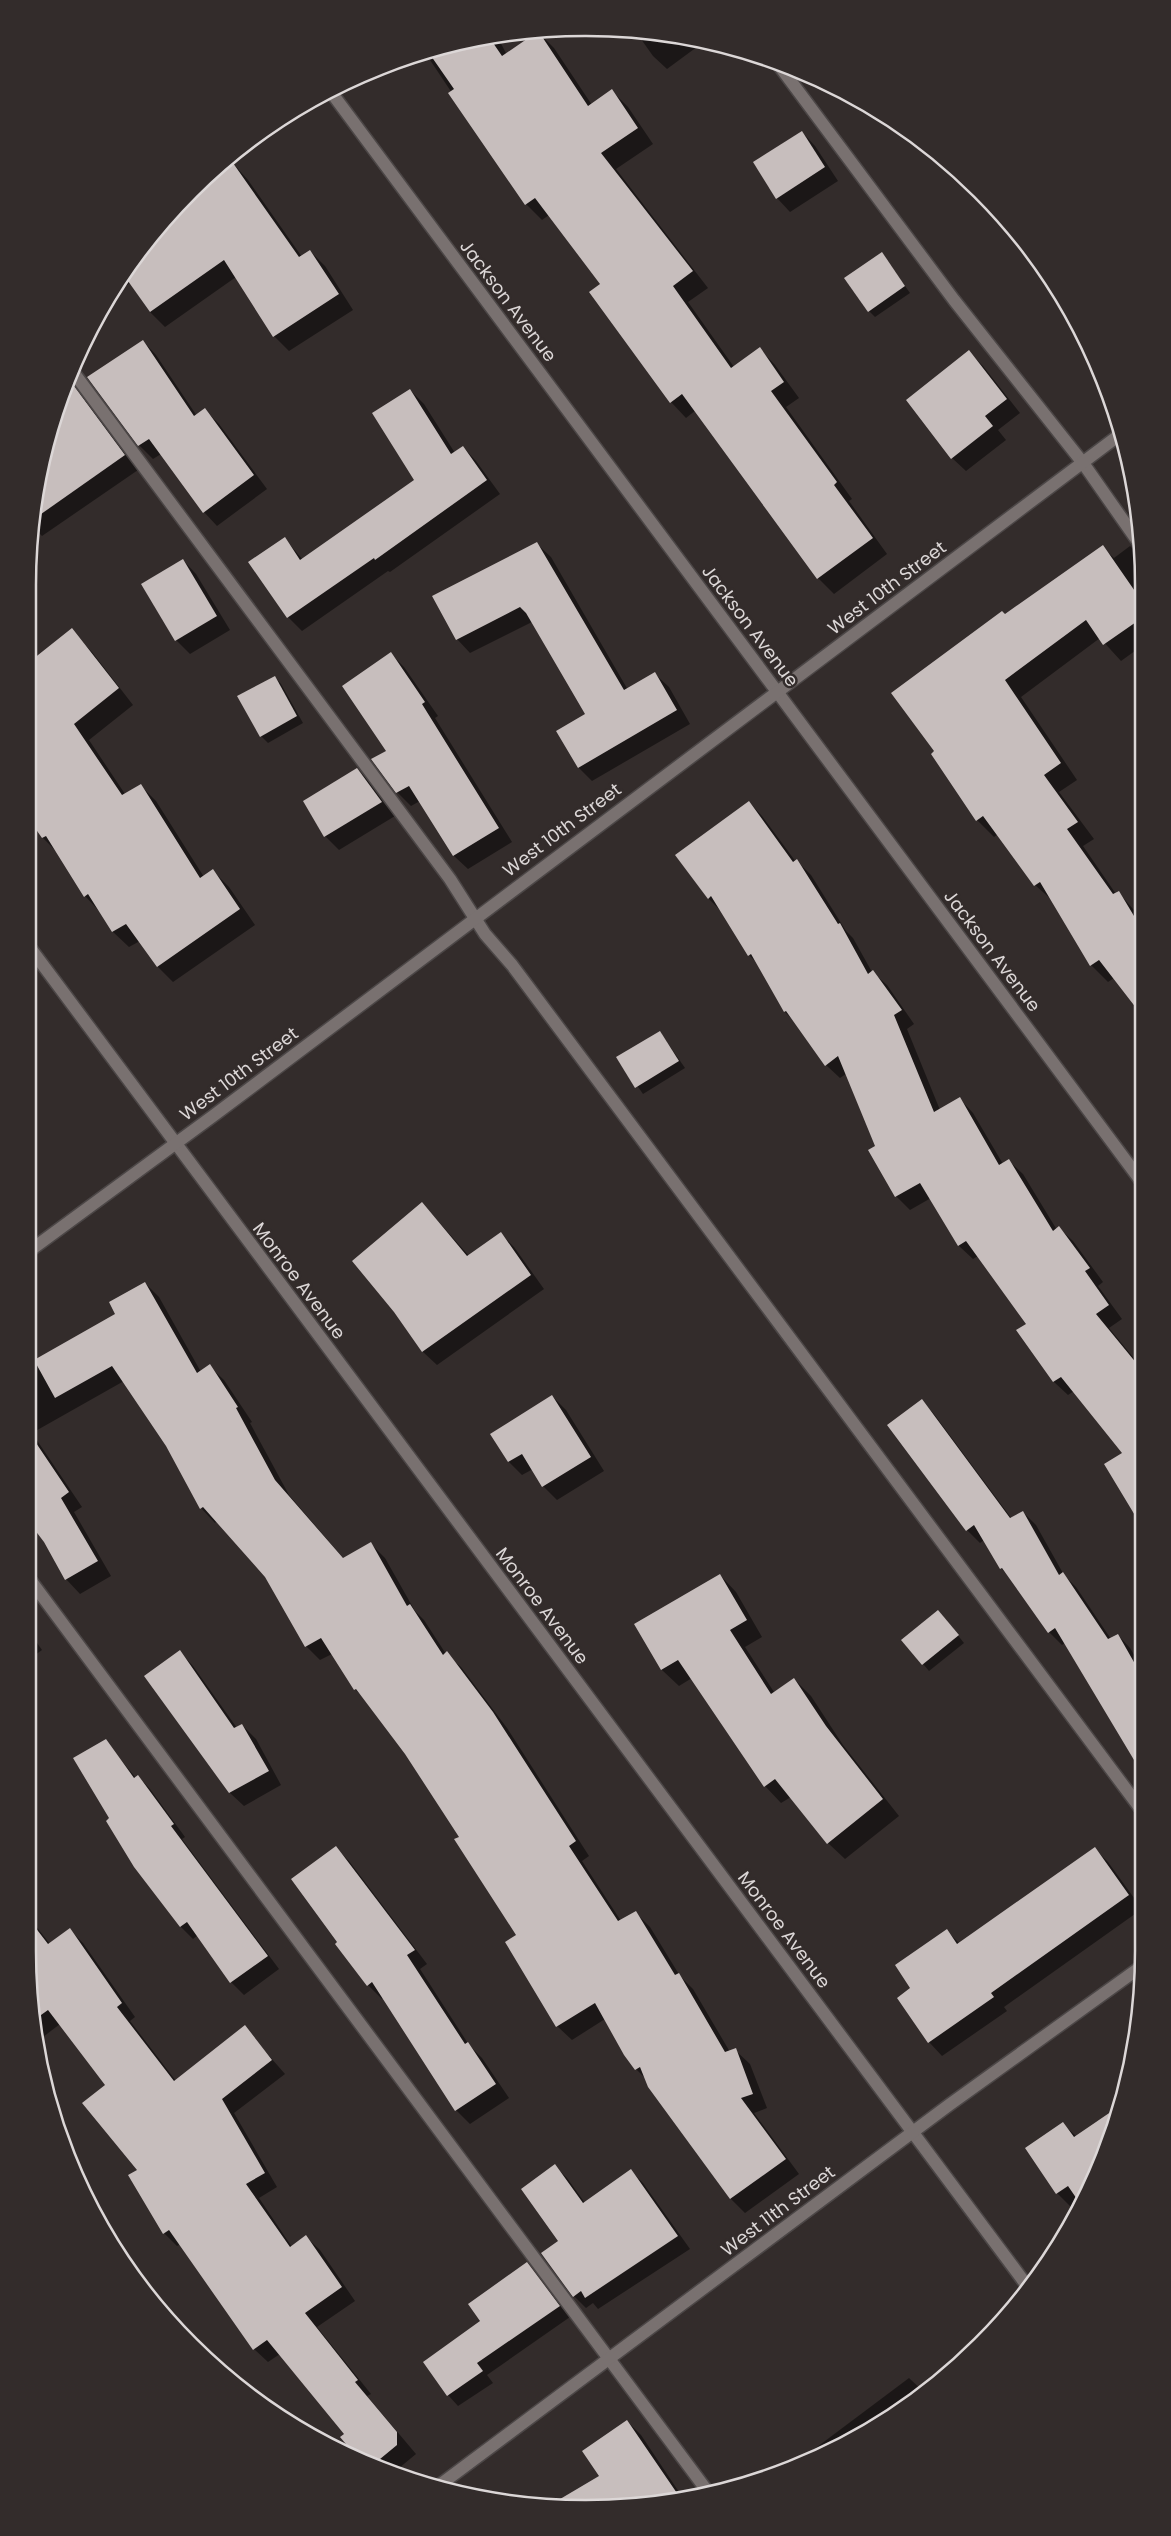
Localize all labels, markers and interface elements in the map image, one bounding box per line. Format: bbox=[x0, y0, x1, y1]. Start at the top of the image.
street label: Jackson Avenue bbox=[454, 235, 563, 367]
street label: West 10th Street bbox=[822, 535, 951, 640]
street label: Jackson Avenue bbox=[696, 560, 805, 692]
street label: West 10th Street bbox=[497, 777, 626, 882]
street label: Jackson Avenue bbox=[938, 885, 1047, 1017]
street label: West 10th Street bbox=[174, 1021, 303, 1126]
street label: Monroe Avenue bbox=[247, 1217, 352, 1344]
street label: Monroe Avenue bbox=[490, 1542, 595, 1669]
street label: Monroe Avenue bbox=[732, 1866, 837, 1993]
street label: West 11th Street bbox=[716, 2160, 840, 2262]

